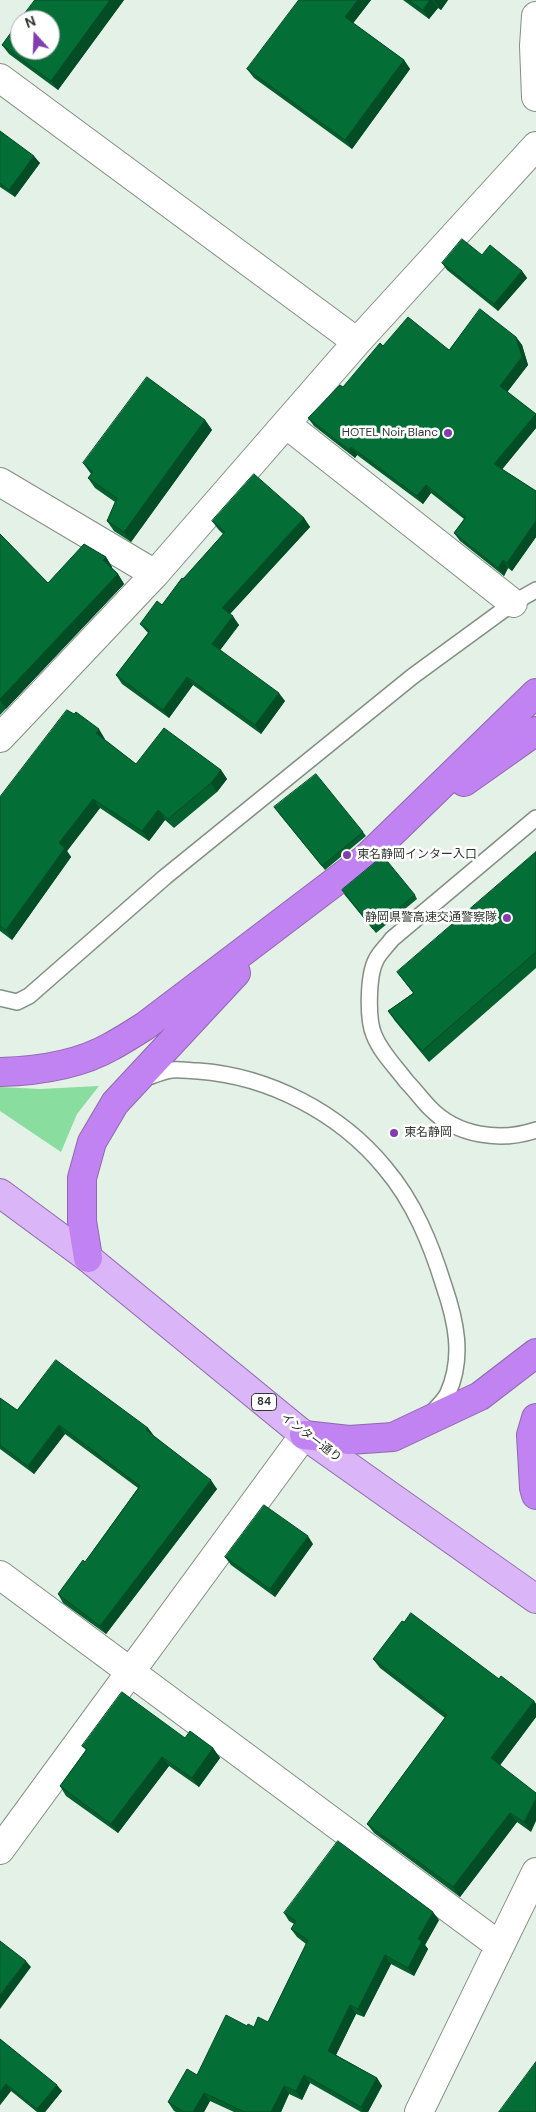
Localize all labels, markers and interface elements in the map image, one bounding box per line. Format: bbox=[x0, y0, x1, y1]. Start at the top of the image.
north arrow bbox=[10, 10, 60, 60]
text: N bbox=[22, 12, 38, 32]
place label: HOTEL Noir Blanc bbox=[342, 426, 438, 440]
marker: HOTEL Noir Blanc bbox=[442, 427, 454, 439]
place label: 東名静岡インター入口 bbox=[357, 848, 477, 862]
marker: 東名静岡インター入口 bbox=[341, 849, 353, 861]
place label: 静岡県警高速交通警察隊 bbox=[365, 911, 497, 925]
marker: 静岡県警高速交通警察隊 bbox=[501, 912, 513, 924]
place label: 東名静岡 bbox=[404, 1126, 452, 1140]
marker: 東名静岡 bbox=[388, 1127, 400, 1139]
road number: 84 bbox=[252, 1394, 276, 1410]
street label: インター通り bbox=[278, 1411, 344, 1465]

